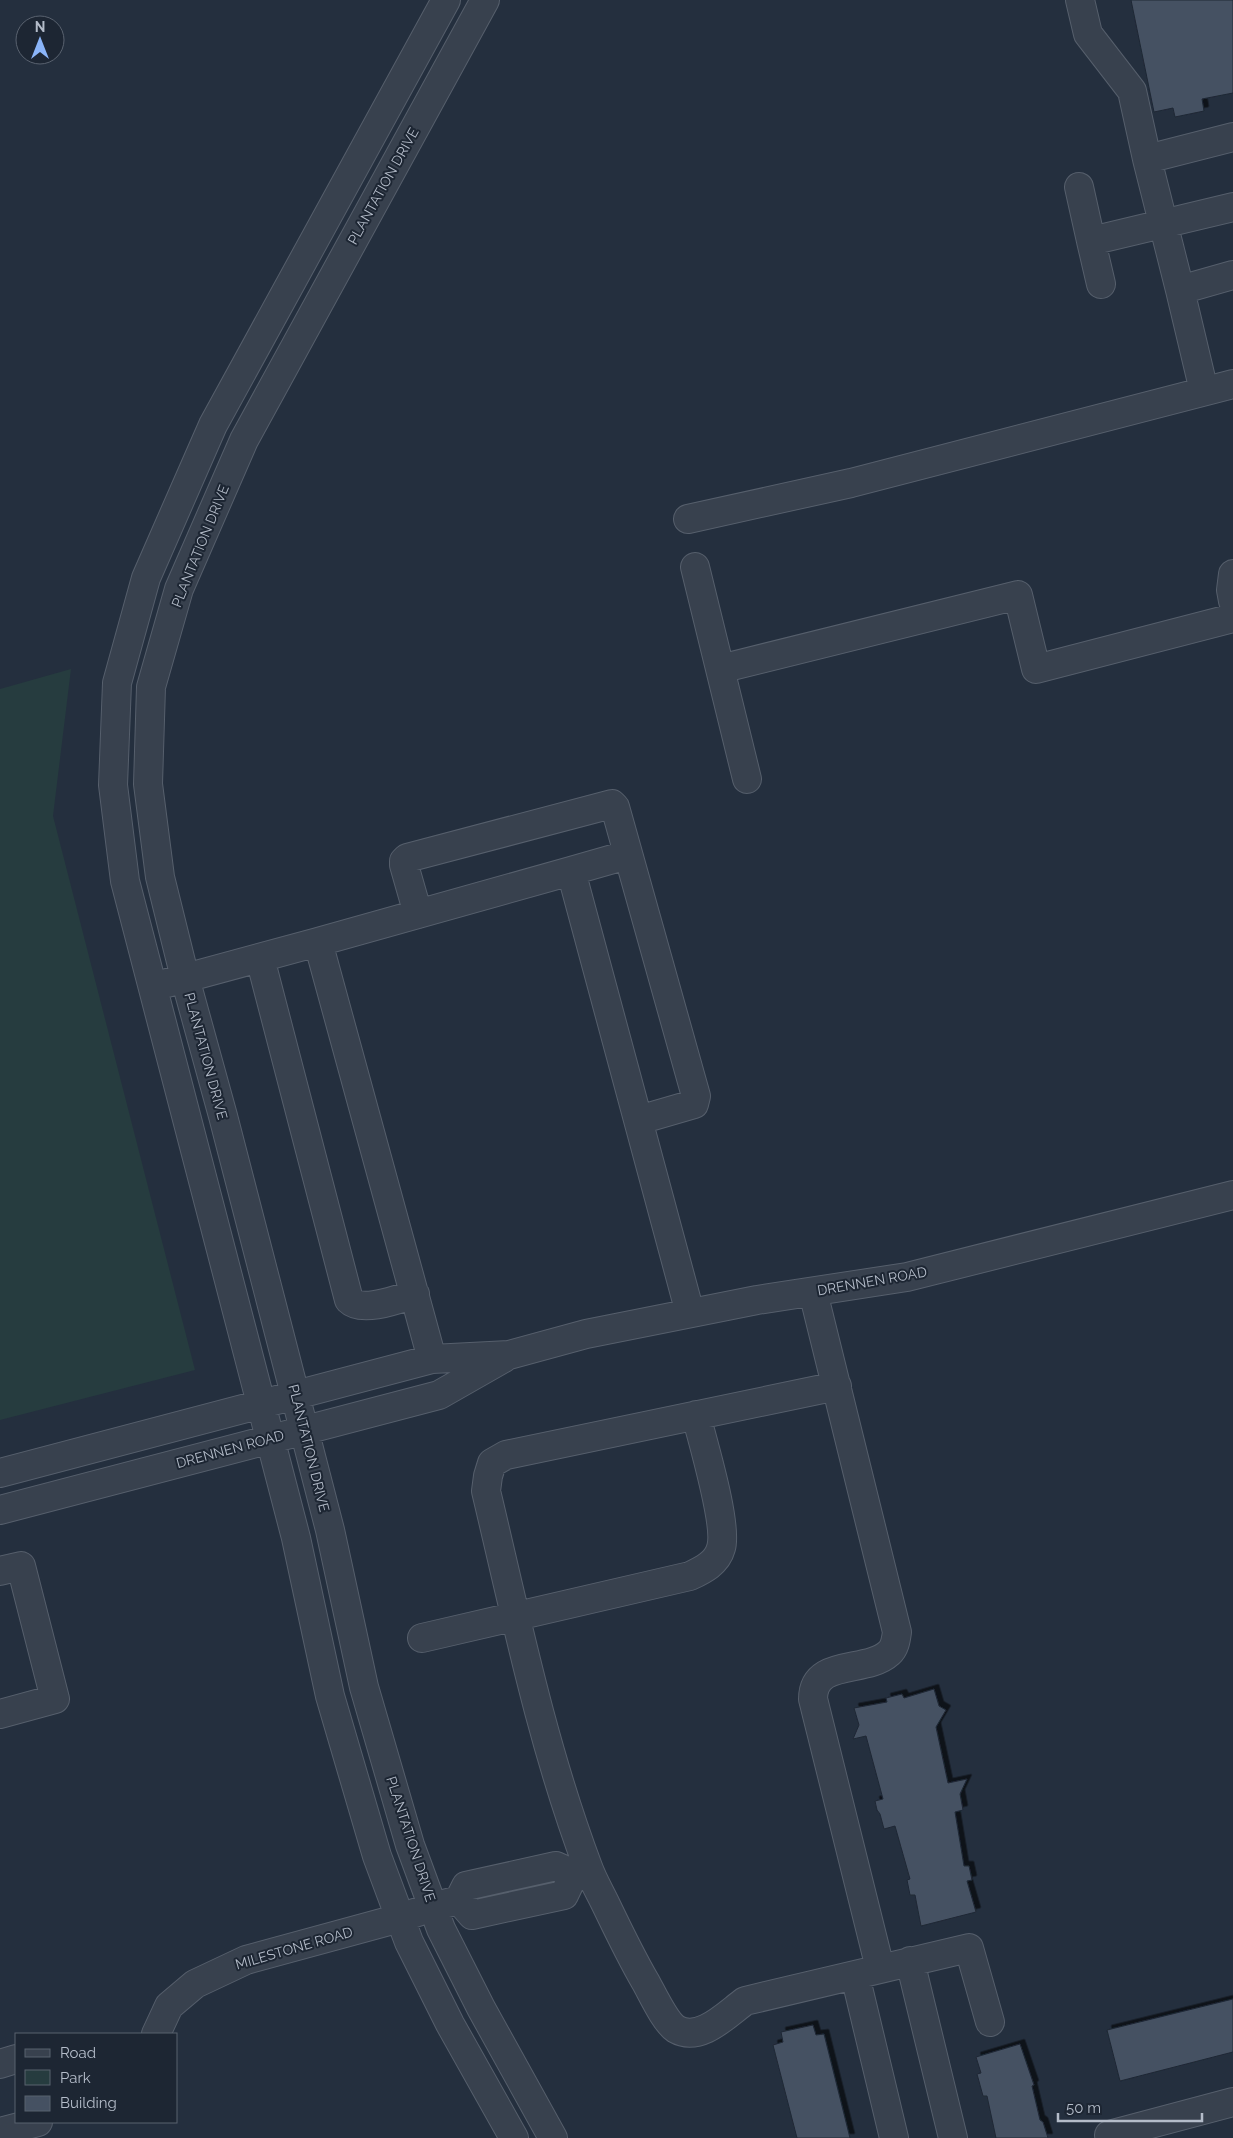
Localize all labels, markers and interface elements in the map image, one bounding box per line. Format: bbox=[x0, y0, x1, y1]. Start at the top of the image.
north arrow bbox=[15, 15, 65, 65]
text: N bbox=[35, 19, 45, 35]
street label: PLANTATION DRIVE bbox=[344, 125, 422, 247]
street label: PLANTATION DRIVE bbox=[168, 482, 232, 610]
street label: PLANTATION DRIVE bbox=[181, 991, 231, 1121]
street label: DRENNEN ROAD bbox=[816, 1263, 928, 1299]
street label: PLANTATION DRIVE bbox=[285, 1383, 333, 1513]
street label: DRENNEN ROAD bbox=[174, 1427, 286, 1471]
street label: PLANTATION DRIVE bbox=[383, 1774, 439, 1904]
street label: MILESTONE ROAD bbox=[234, 1924, 354, 1972]
legend bbox=[15, 2033, 178, 2123]
text: Road bbox=[60, 2044, 96, 2062]
text: Park bbox=[60, 2069, 91, 2087]
scale bar bbox=[1058, 2090, 1202, 2122]
text: Building bbox=[60, 2094, 117, 2112]
text: 50 m bbox=[1066, 2099, 1101, 2117]

